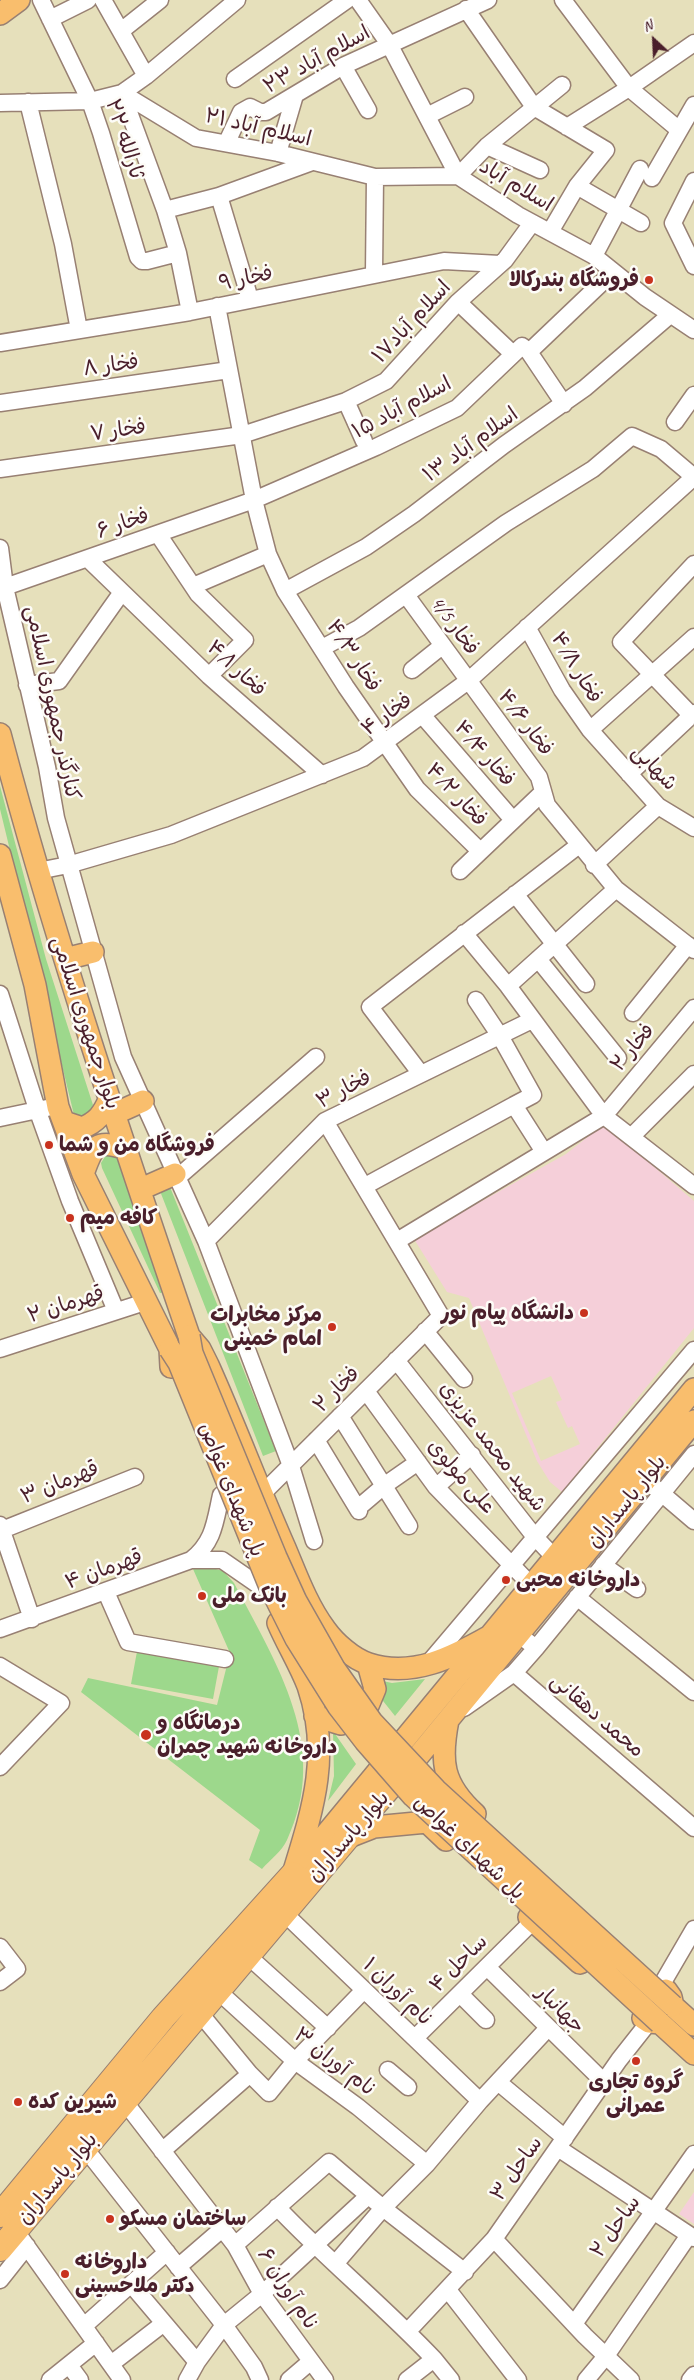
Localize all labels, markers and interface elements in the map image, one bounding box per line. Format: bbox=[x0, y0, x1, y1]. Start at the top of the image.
north arrow bbox=[629, 15, 679, 65]
text: N bbox=[640, 16, 655, 35]
street label: اسلام آباد ۲۳ bbox=[259, 20, 375, 100]
street label: ثارالله ۲۲ bbox=[99, 96, 149, 182]
street label: اسلام آباد ۲۱ bbox=[202, 103, 314, 153]
street label: اسلام آباد bbox=[474, 154, 558, 218]
street label: فخار ۹ bbox=[217, 261, 275, 297]
place label: فروشگاه بندرکالا bbox=[509, 267, 639, 293]
marker: فروشگاه بندرکالا bbox=[643, 274, 655, 286]
street label: اسلام آباد۱۷ bbox=[367, 275, 457, 369]
street label: فخار ۸ bbox=[82, 350, 140, 382]
street label: اسلام آباد ۱۵ bbox=[348, 371, 456, 445]
street label: اسلام آباد ۱۳ bbox=[418, 402, 524, 488]
street label: فخار ۷ bbox=[88, 415, 148, 447]
street label: فخار ۶ bbox=[93, 503, 153, 545]
street label: فخار 4/5 bbox=[424, 591, 484, 661]
street label: کنارگذر جمهوری اسلامی bbox=[19, 603, 85, 803]
street label: فخار ۴/۳ bbox=[320, 615, 386, 697]
street label: فخار ۴/۸ bbox=[545, 628, 607, 708]
street label: فخار ۴/۱ bbox=[201, 635, 271, 703]
street label: فخار ۴/۶ bbox=[492, 685, 558, 761]
street label: فخار ۴ bbox=[357, 688, 417, 742]
street label: فخار ۴/۴ bbox=[448, 716, 520, 792]
street label: شهابی bbox=[626, 740, 682, 796]
street label: فخار ۴/۲ bbox=[420, 758, 492, 832]
street label: بلوار جمهوری اسلامی bbox=[45, 933, 125, 1113]
street label: فخار ۲ bbox=[606, 1019, 660, 1077]
street label: فخار ۳ bbox=[312, 1065, 376, 1115]
place label: فروشگاه من و شما bbox=[59, 1132, 215, 1158]
marker: فروشگاه من و شما bbox=[43, 1139, 55, 1151]
place label: کافه میم bbox=[80, 1205, 157, 1231]
marker: کافه میم bbox=[64, 1212, 76, 1224]
street label: قهرمان ۲ bbox=[24, 1281, 108, 1329]
place label: دانشگاه پیام نور bbox=[441, 1300, 574, 1326]
place label: مرکز مخابرات امام خمینی bbox=[210, 1302, 322, 1352]
marker: دانشگاه پیام نور bbox=[578, 1307, 590, 1319]
marker: مرکز مخابرات امام خمینی bbox=[326, 1321, 338, 1333]
street label: فخار ۲ bbox=[308, 1361, 366, 1419]
street label: شهید محمد عزیزی bbox=[433, 1377, 551, 1517]
street label: پل شهدای غواص bbox=[193, 1419, 269, 1561]
street label: علی مولوی bbox=[422, 1434, 500, 1520]
street label: بلوار پاسداران bbox=[582, 1450, 672, 1554]
street label: قهرمان ۳ bbox=[17, 1456, 103, 1510]
street label: قهرمان ۴ bbox=[62, 1544, 146, 1596]
place label: داروخانه محبی bbox=[516, 1567, 640, 1593]
marker: داروخانه محبی bbox=[500, 1574, 512, 1586]
place label: بانک ملی bbox=[212, 1583, 287, 1609]
marker: بانک ملی bbox=[196, 1590, 208, 1602]
street label: محمد دهقانی bbox=[545, 1668, 649, 1764]
place label: درمانگاه و داروخانه شهید چمران bbox=[157, 1710, 337, 1760]
marker: درمانگاه و داروخانه شهید چمران bbox=[139, 1728, 153, 1742]
street label: بلوار پاسداران bbox=[303, 1786, 395, 1888]
street label: پل شهدای غواص bbox=[408, 1790, 530, 1906]
street label: ساحل ۴ bbox=[425, 1930, 493, 1998]
street label: نام آوران ۱ bbox=[357, 1953, 437, 2031]
street label: جهانبار bbox=[531, 1981, 589, 2039]
street label: نام آوران ۳ bbox=[288, 2023, 380, 2101]
marker: گروه تجاری عمرانی bbox=[630, 2055, 642, 2067]
place label: گروه تجاری عمرانی bbox=[589, 2069, 683, 2119]
place label: شیرین کده bbox=[28, 2089, 117, 2115]
marker: شیرین کده bbox=[12, 2096, 24, 2108]
street label: بلوار پاسداران bbox=[12, 2128, 104, 2230]
street label: ساحل ۳ bbox=[486, 2132, 548, 2206]
street label: ساحل ۲ bbox=[586, 2191, 646, 2263]
place label: ساختمان مسکو bbox=[120, 2206, 246, 2232]
marker: ساختمان مسکو bbox=[104, 2213, 116, 2225]
street label: نام آوران ۶ bbox=[251, 2244, 323, 2334]
place label: داروخانه دکتر ملاحسینی bbox=[75, 2249, 194, 2299]
marker: داروخانه دکتر ملاحسینی bbox=[59, 2268, 71, 2280]

